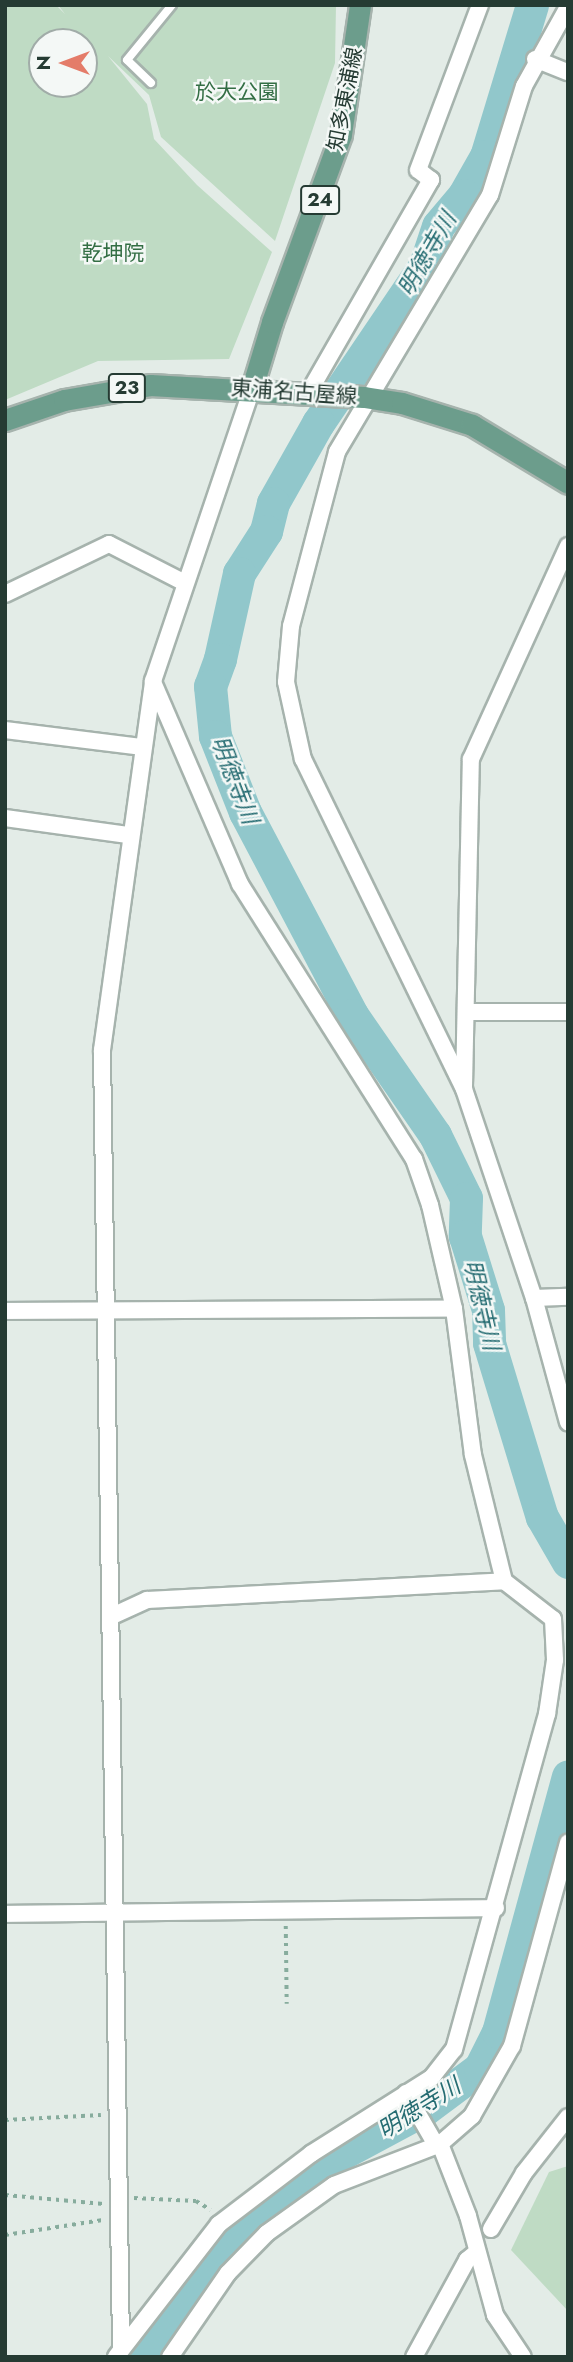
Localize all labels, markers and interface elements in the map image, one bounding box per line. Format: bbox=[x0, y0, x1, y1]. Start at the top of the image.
north arrow bbox=[28, 28, 98, 98]
street label: 知多東浦線 bbox=[323, 45, 367, 153]
text: N bbox=[30, 55, 57, 71]
park label: 於大公園 bbox=[195, 79, 279, 105]
road number: 24 bbox=[299, 184, 341, 216]
water label: 明徳寺川 bbox=[392, 207, 462, 301]
park label: 乾坤院 bbox=[82, 240, 144, 266]
road number: 23 bbox=[108, 372, 146, 404]
street label: 東浦名古屋線 bbox=[230, 375, 358, 409]
water label: 明徳寺川 bbox=[206, 732, 264, 828]
water label: 明徳寺川 bbox=[458, 1257, 506, 1353]
water label: 明徳寺川 bbox=[373, 2072, 465, 2144]

